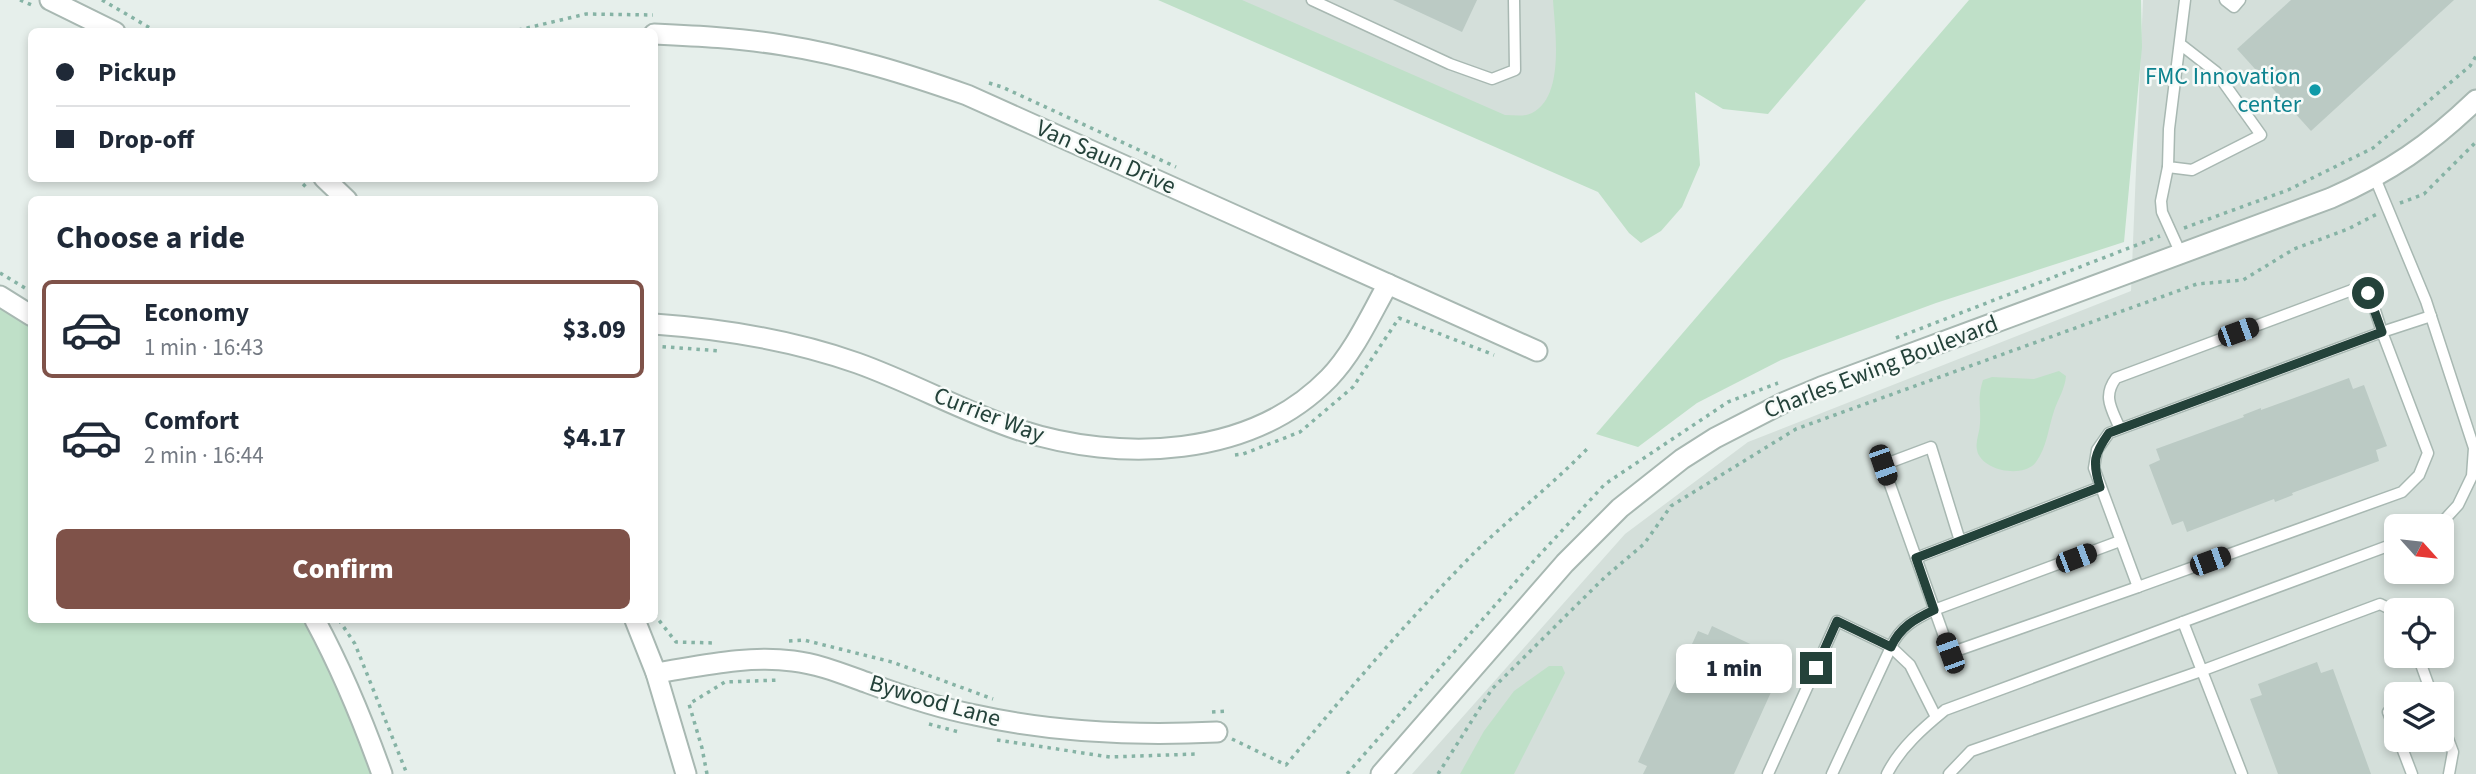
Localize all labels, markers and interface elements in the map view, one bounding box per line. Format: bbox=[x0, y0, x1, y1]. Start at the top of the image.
text: Pickup bbox=[98, 54, 176, 91]
place label: FMC Innovation center bbox=[2145, 59, 2302, 122]
marker: FMC Innovation center bbox=[2307, 82, 2323, 98]
street label: Van Saun Drive bbox=[1030, 111, 1182, 203]
text: Drop-off bbox=[98, 121, 194, 158]
text: Choose a ride bbox=[56, 215, 245, 261]
route start bbox=[2352, 277, 2384, 309]
text: Economy bbox=[144, 294, 249, 331]
icon: car bbox=[60, 298, 123, 361]
street label: Charles Ewing Boulevard bbox=[1759, 306, 2003, 428]
text: $3.09 bbox=[562, 311, 626, 348]
car bbox=[2215, 315, 2262, 349]
text: 1 min · 16:43 bbox=[144, 331, 264, 364]
street label: Currier Way bbox=[929, 378, 1049, 452]
text: Comfort bbox=[144, 402, 239, 439]
icon: car bbox=[60, 406, 123, 469]
text: $4.17 bbox=[562, 419, 626, 456]
text: 2 min · 16:44 bbox=[144, 439, 264, 472]
car bbox=[1867, 442, 1900, 488]
north arrow bbox=[2384, 514, 2454, 584]
map controls bbox=[2384, 514, 2454, 752]
button: Confirm bbox=[56, 529, 630, 609]
car bbox=[2053, 541, 2100, 575]
car bbox=[2187, 544, 2234, 578]
button: locate bbox=[2384, 598, 2454, 668]
car bbox=[1933, 630, 1968, 676]
callout: 1 min bbox=[1676, 644, 1792, 692]
text: 1 min bbox=[1706, 652, 1762, 685]
route end bbox=[1800, 652, 1832, 684]
street label: Bywood Lane bbox=[865, 666, 1005, 736]
button: layers bbox=[2384, 682, 2454, 752]

